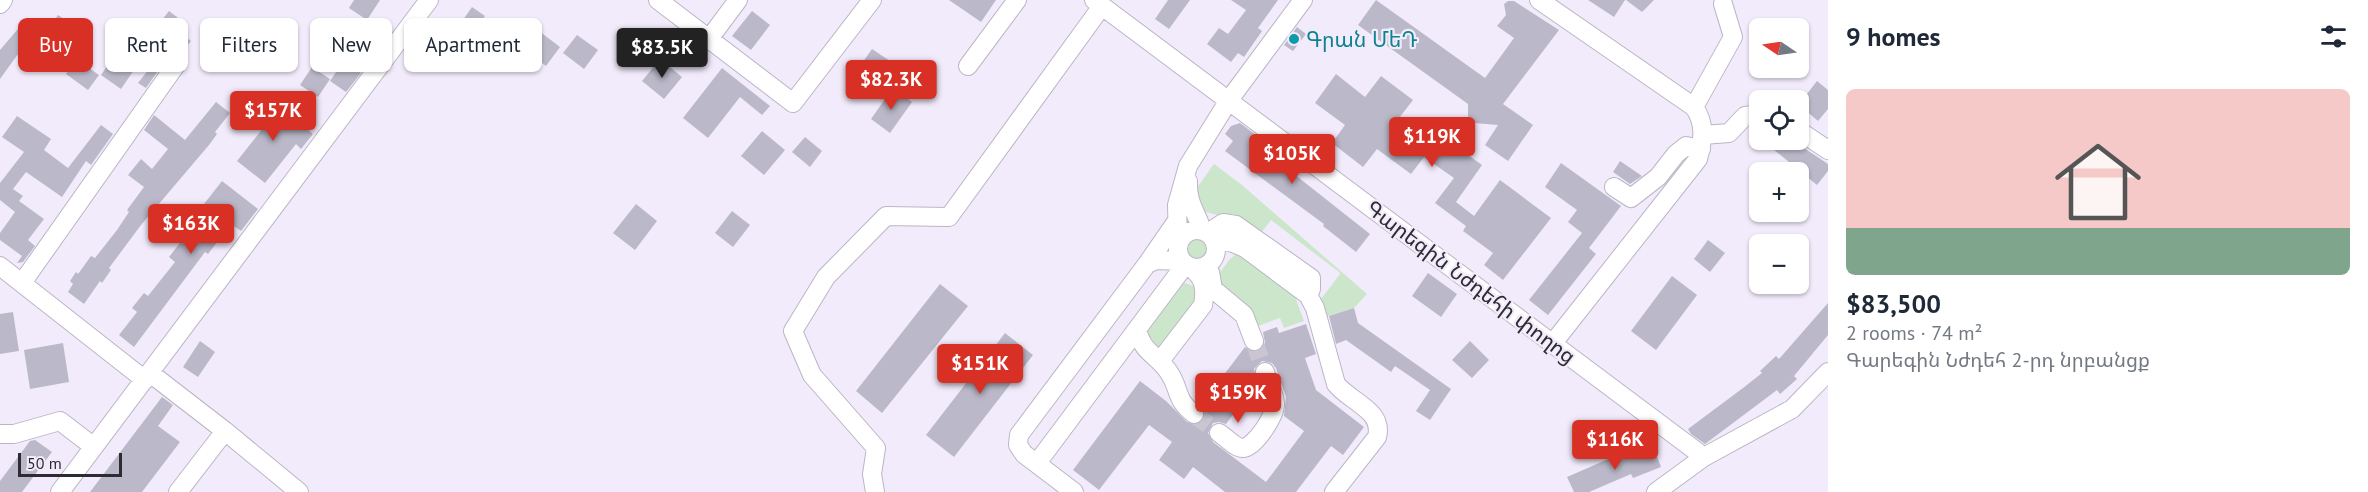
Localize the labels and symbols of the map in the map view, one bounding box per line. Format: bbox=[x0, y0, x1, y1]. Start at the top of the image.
north arrow bbox=[1749, 18, 1809, 78]
place label: Գրան ՄեԴ bbox=[1306, 26, 1417, 53]
pin: $83.5K bbox=[613, 28, 711, 79]
marker: Գրան ՄեԴ bbox=[1287, 32, 1301, 46]
pin: $82.3K bbox=[842, 60, 940, 111]
pin: $157K bbox=[231, 91, 315, 142]
pin: $119K bbox=[1390, 117, 1474, 168]
pin: $105K bbox=[1250, 134, 1334, 185]
street label: Գարեգին Նժդեհի փողոց bbox=[1361, 194, 1581, 370]
pin: $163K bbox=[149, 204, 233, 255]
pin: $151K bbox=[938, 344, 1022, 395]
pin: $159K bbox=[1196, 373, 1280, 424]
pin: $116K bbox=[1573, 420, 1657, 471]
scale bar bbox=[18, 450, 122, 478]

